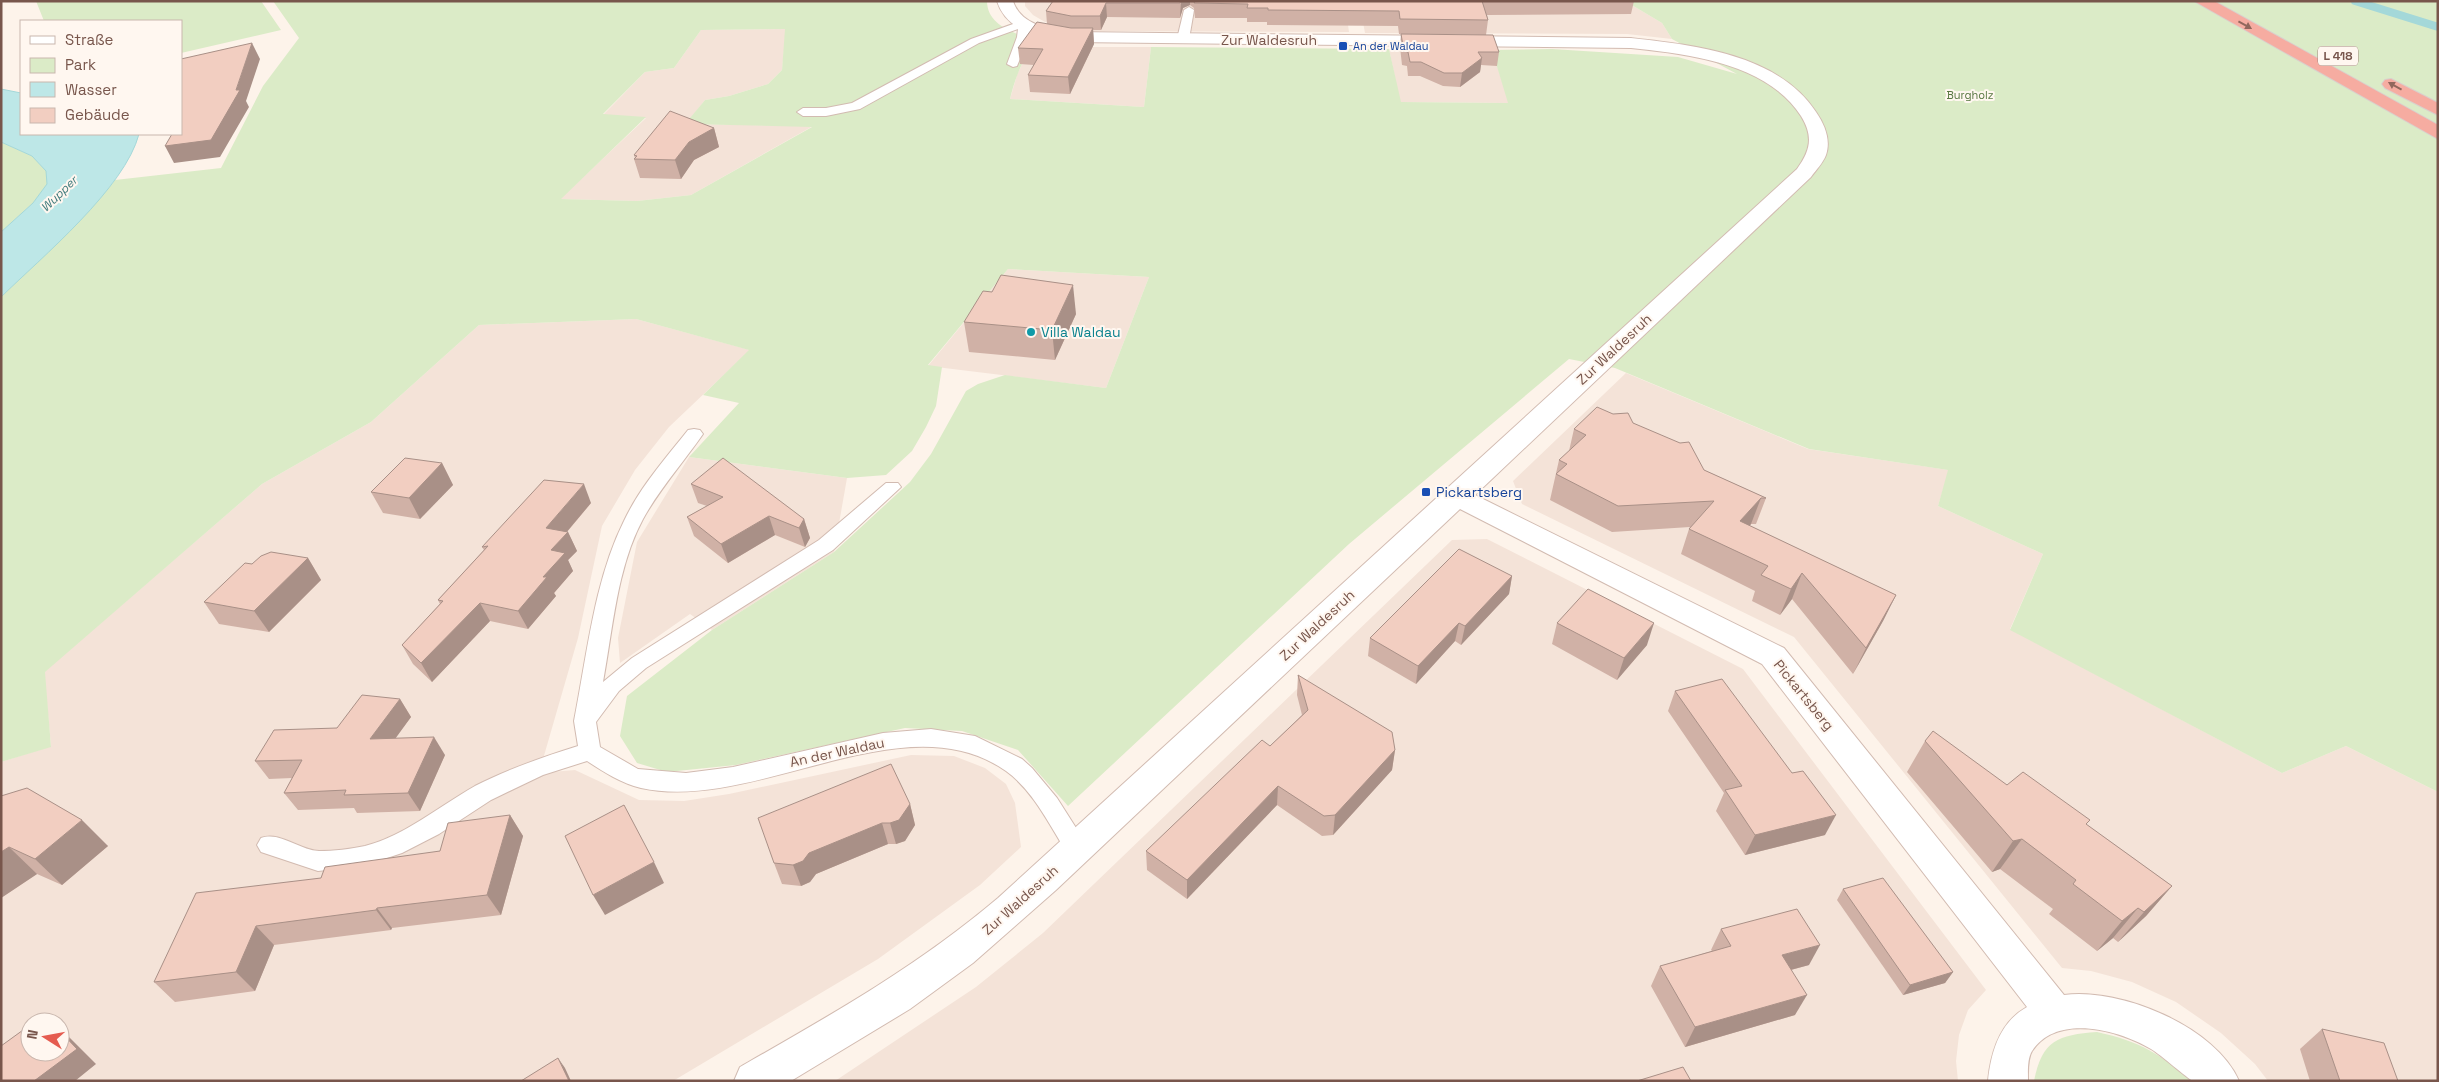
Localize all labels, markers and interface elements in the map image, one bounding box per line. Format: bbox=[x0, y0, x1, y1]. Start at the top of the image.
legend bbox=[20, 20, 182, 135]
one-way arrow bbox=[2238, 20, 2251, 29]
text: Straße bbox=[65, 30, 114, 49]
street label: Zur Waldesruh bbox=[1221, 31, 1317, 49]
place label: An der Waldau bbox=[1353, 39, 1429, 53]
marker: An der Waldau bbox=[1337, 40, 1349, 52]
road number: L 418 bbox=[2318, 46, 2358, 66]
text: Park bbox=[65, 55, 96, 74]
text: Wasser bbox=[65, 80, 117, 99]
one-way arrow bbox=[2389, 82, 2402, 91]
park label: Burgholz bbox=[1947, 88, 1994, 102]
text: Gebäude bbox=[65, 105, 130, 124]
water label: Wupper bbox=[37, 172, 82, 215]
street label: Zur Waldesruh bbox=[1573, 310, 1655, 388]
place label: Villa Waldau bbox=[1041, 323, 1121, 341]
marker: Villa Waldau bbox=[1025, 326, 1037, 338]
place label: Pickartsberg bbox=[1436, 483, 1522, 501]
marker: Pickartsberg bbox=[1420, 486, 1432, 498]
street label: Zur Waldesruh bbox=[1276, 586, 1358, 664]
street label: Pickartsberg bbox=[1770, 656, 1838, 734]
street label: An der Waldau bbox=[788, 733, 886, 771]
street label: Zur Waldesruh bbox=[978, 861, 1062, 939]
north arrow bbox=[20, 1012, 70, 1062]
text: N bbox=[23, 1028, 42, 1041]

